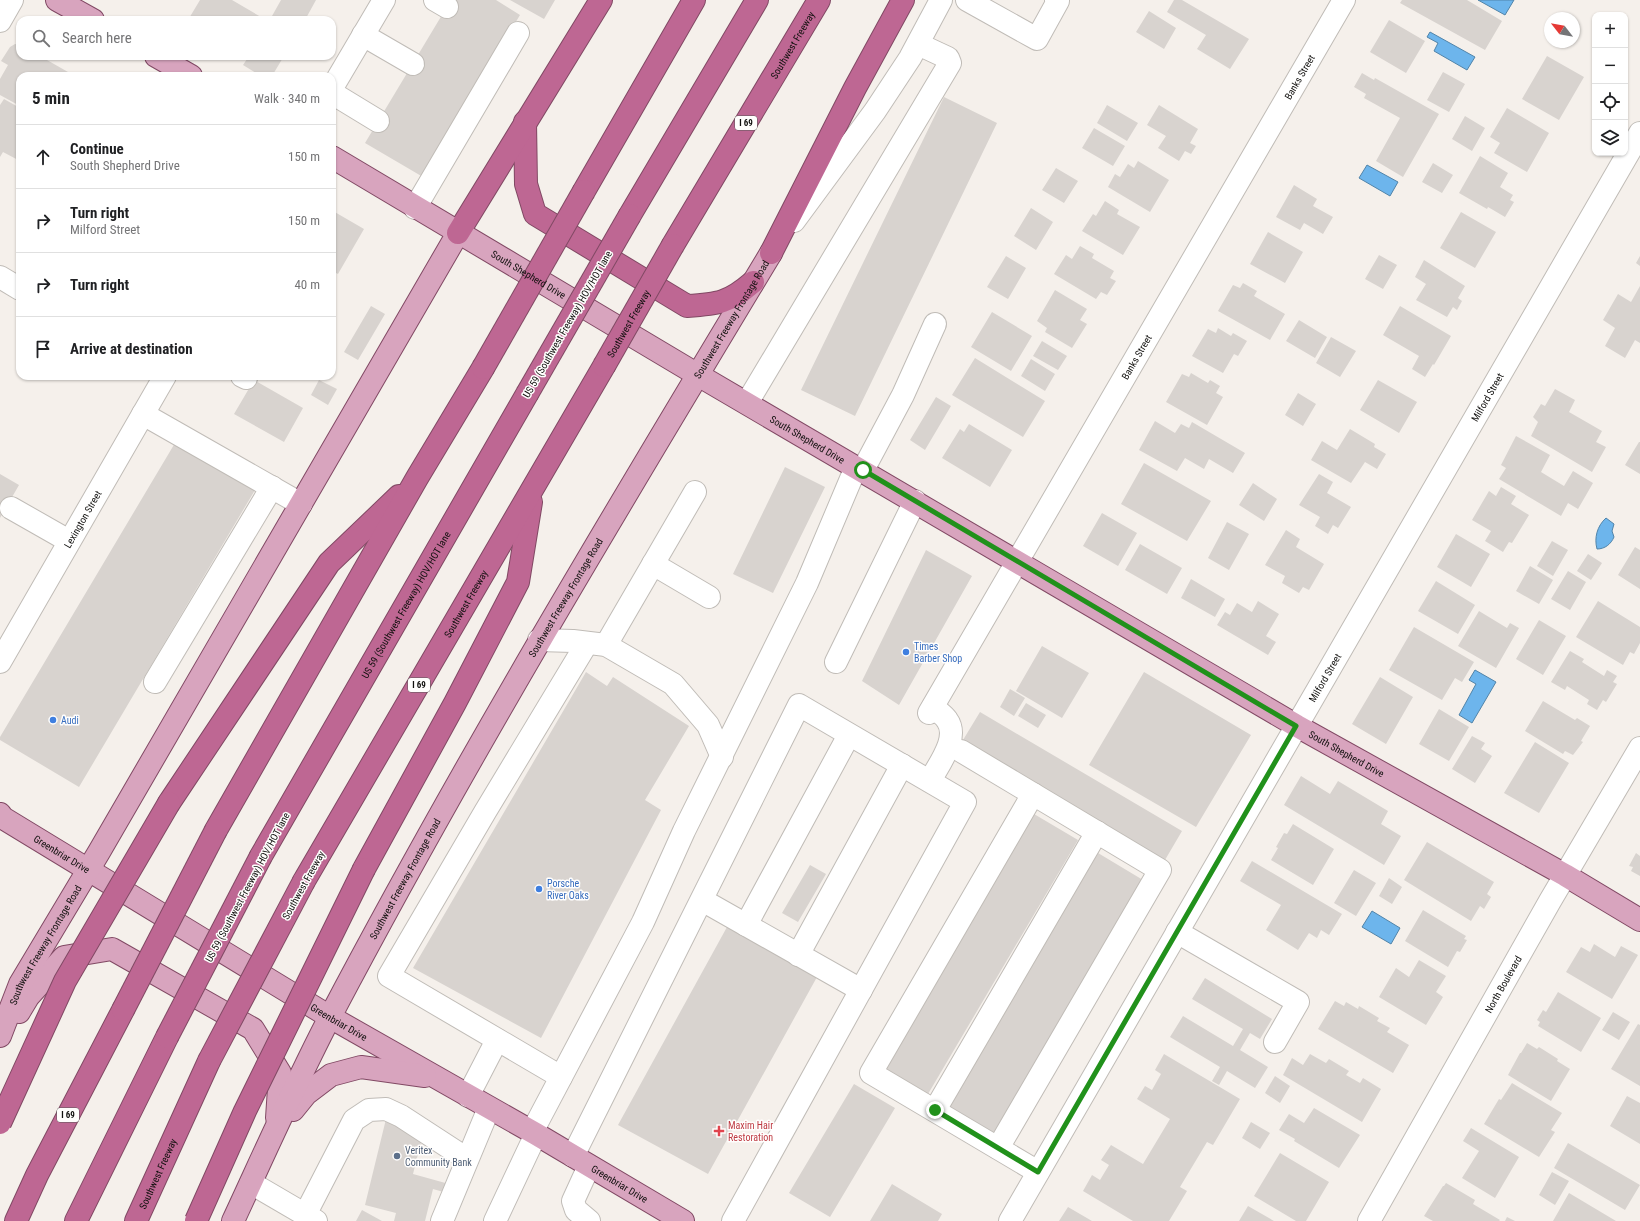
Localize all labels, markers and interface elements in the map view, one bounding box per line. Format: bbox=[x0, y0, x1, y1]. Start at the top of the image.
street label: Southwest Freeway bbox=[768, 10, 817, 81]
north arrow bbox=[1544, 12, 1580, 48]
map controls bbox=[1592, 12, 1628, 156]
button: + bbox=[1592, 12, 1628, 48]
search box bbox=[16, 16, 336, 60]
icon: search bbox=[30, 27, 52, 49]
text: Search here bbox=[62, 29, 132, 47]
button: − bbox=[1592, 48, 1628, 84]
street label: Banks Street bbox=[1282, 53, 1317, 102]
button: locate bbox=[1592, 84, 1628, 120]
text: 5 min bbox=[32, 88, 70, 108]
text: Walk · 340 m bbox=[254, 91, 320, 106]
road number: I 69 bbox=[735, 116, 757, 130]
button: layers bbox=[1592, 120, 1628, 156]
text: Continue bbox=[70, 140, 124, 158]
icon: ahead bbox=[32, 146, 54, 168]
text: 150 m bbox=[288, 149, 320, 164]
text: South Shepherd Drive bbox=[70, 158, 180, 173]
text: Turn right bbox=[70, 204, 129, 222]
icon: right bbox=[32, 210, 54, 232]
text: 150 m bbox=[288, 213, 320, 228]
text: Milford Street bbox=[70, 222, 140, 237]
street label: South Shepherd Drive bbox=[489, 248, 568, 301]
street label: US 59 (Southwest Freeway) HOV/HOT lane bbox=[521, 249, 615, 400]
street label: Southwest Freeway Frontage Road bbox=[692, 258, 771, 380]
icon: right bbox=[32, 274, 54, 296]
text: Turn right bbox=[70, 276, 129, 294]
text: 40 m bbox=[294, 277, 320, 292]
street label: Southwest Freeway bbox=[605, 288, 652, 360]
street label: Banks Street bbox=[1119, 333, 1154, 382]
icon: arrive bbox=[32, 338, 54, 360]
text: Arrive at destination bbox=[70, 340, 193, 358]
street label: Milford Street bbox=[1469, 371, 1506, 424]
street label: South Shepherd Drive bbox=[768, 414, 847, 466]
route start bbox=[854, 461, 872, 479]
street label: Lexington Street bbox=[62, 489, 104, 550]
street label: US 59 (Southwest Freeway) HOV/HOT lane bbox=[360, 529, 453, 680]
street label: Southwest Freeway Frontage Road bbox=[527, 536, 605, 659]
street label: Southwest Freeway bbox=[442, 568, 490, 640]
place label: Times Barber Shop bbox=[914, 641, 962, 664]
marker: Times Barber Shop bbox=[901, 647, 911, 657]
street label: Milford Street bbox=[1307, 652, 1343, 704]
road number: I 69 bbox=[408, 678, 430, 692]
marker: Audi bbox=[48, 715, 58, 725]
place label: Audi bbox=[61, 715, 79, 726]
street label: South Shepherd Drive bbox=[1307, 729, 1386, 780]
street label: US 59 (Southwest Freeway) HOV/HOT lane bbox=[203, 810, 293, 964]
street label: Southwest Freeway Frontage Road bbox=[368, 817, 443, 941]
street label: Greenbriar Drive bbox=[32, 833, 92, 876]
street label: Southwest Freeway bbox=[280, 849, 327, 921]
place label: Porsche River Oaks bbox=[547, 878, 589, 901]
street label: Southwest Freeway Frontage Road bbox=[8, 883, 84, 1006]
marker: Porsche River Oaks bbox=[534, 884, 544, 894]
street label: North Boulevard bbox=[1483, 954, 1524, 1015]
street label: Greenbriar Drive bbox=[308, 1002, 369, 1043]
route end bbox=[926, 1101, 944, 1119]
road number: I 69 bbox=[57, 1108, 79, 1122]
place label: Maxim Hair Restoration bbox=[728, 1120, 773, 1143]
marker: Maxim Hair Restoration bbox=[713, 1125, 725, 1137]
street label: Southwest Freeway bbox=[137, 1137, 179, 1211]
place label: Veritex Community Bank bbox=[405, 1145, 472, 1168]
marker: Veritex Community Bank bbox=[392, 1151, 402, 1161]
street label: Greenbriar Drive bbox=[589, 1163, 650, 1205]

